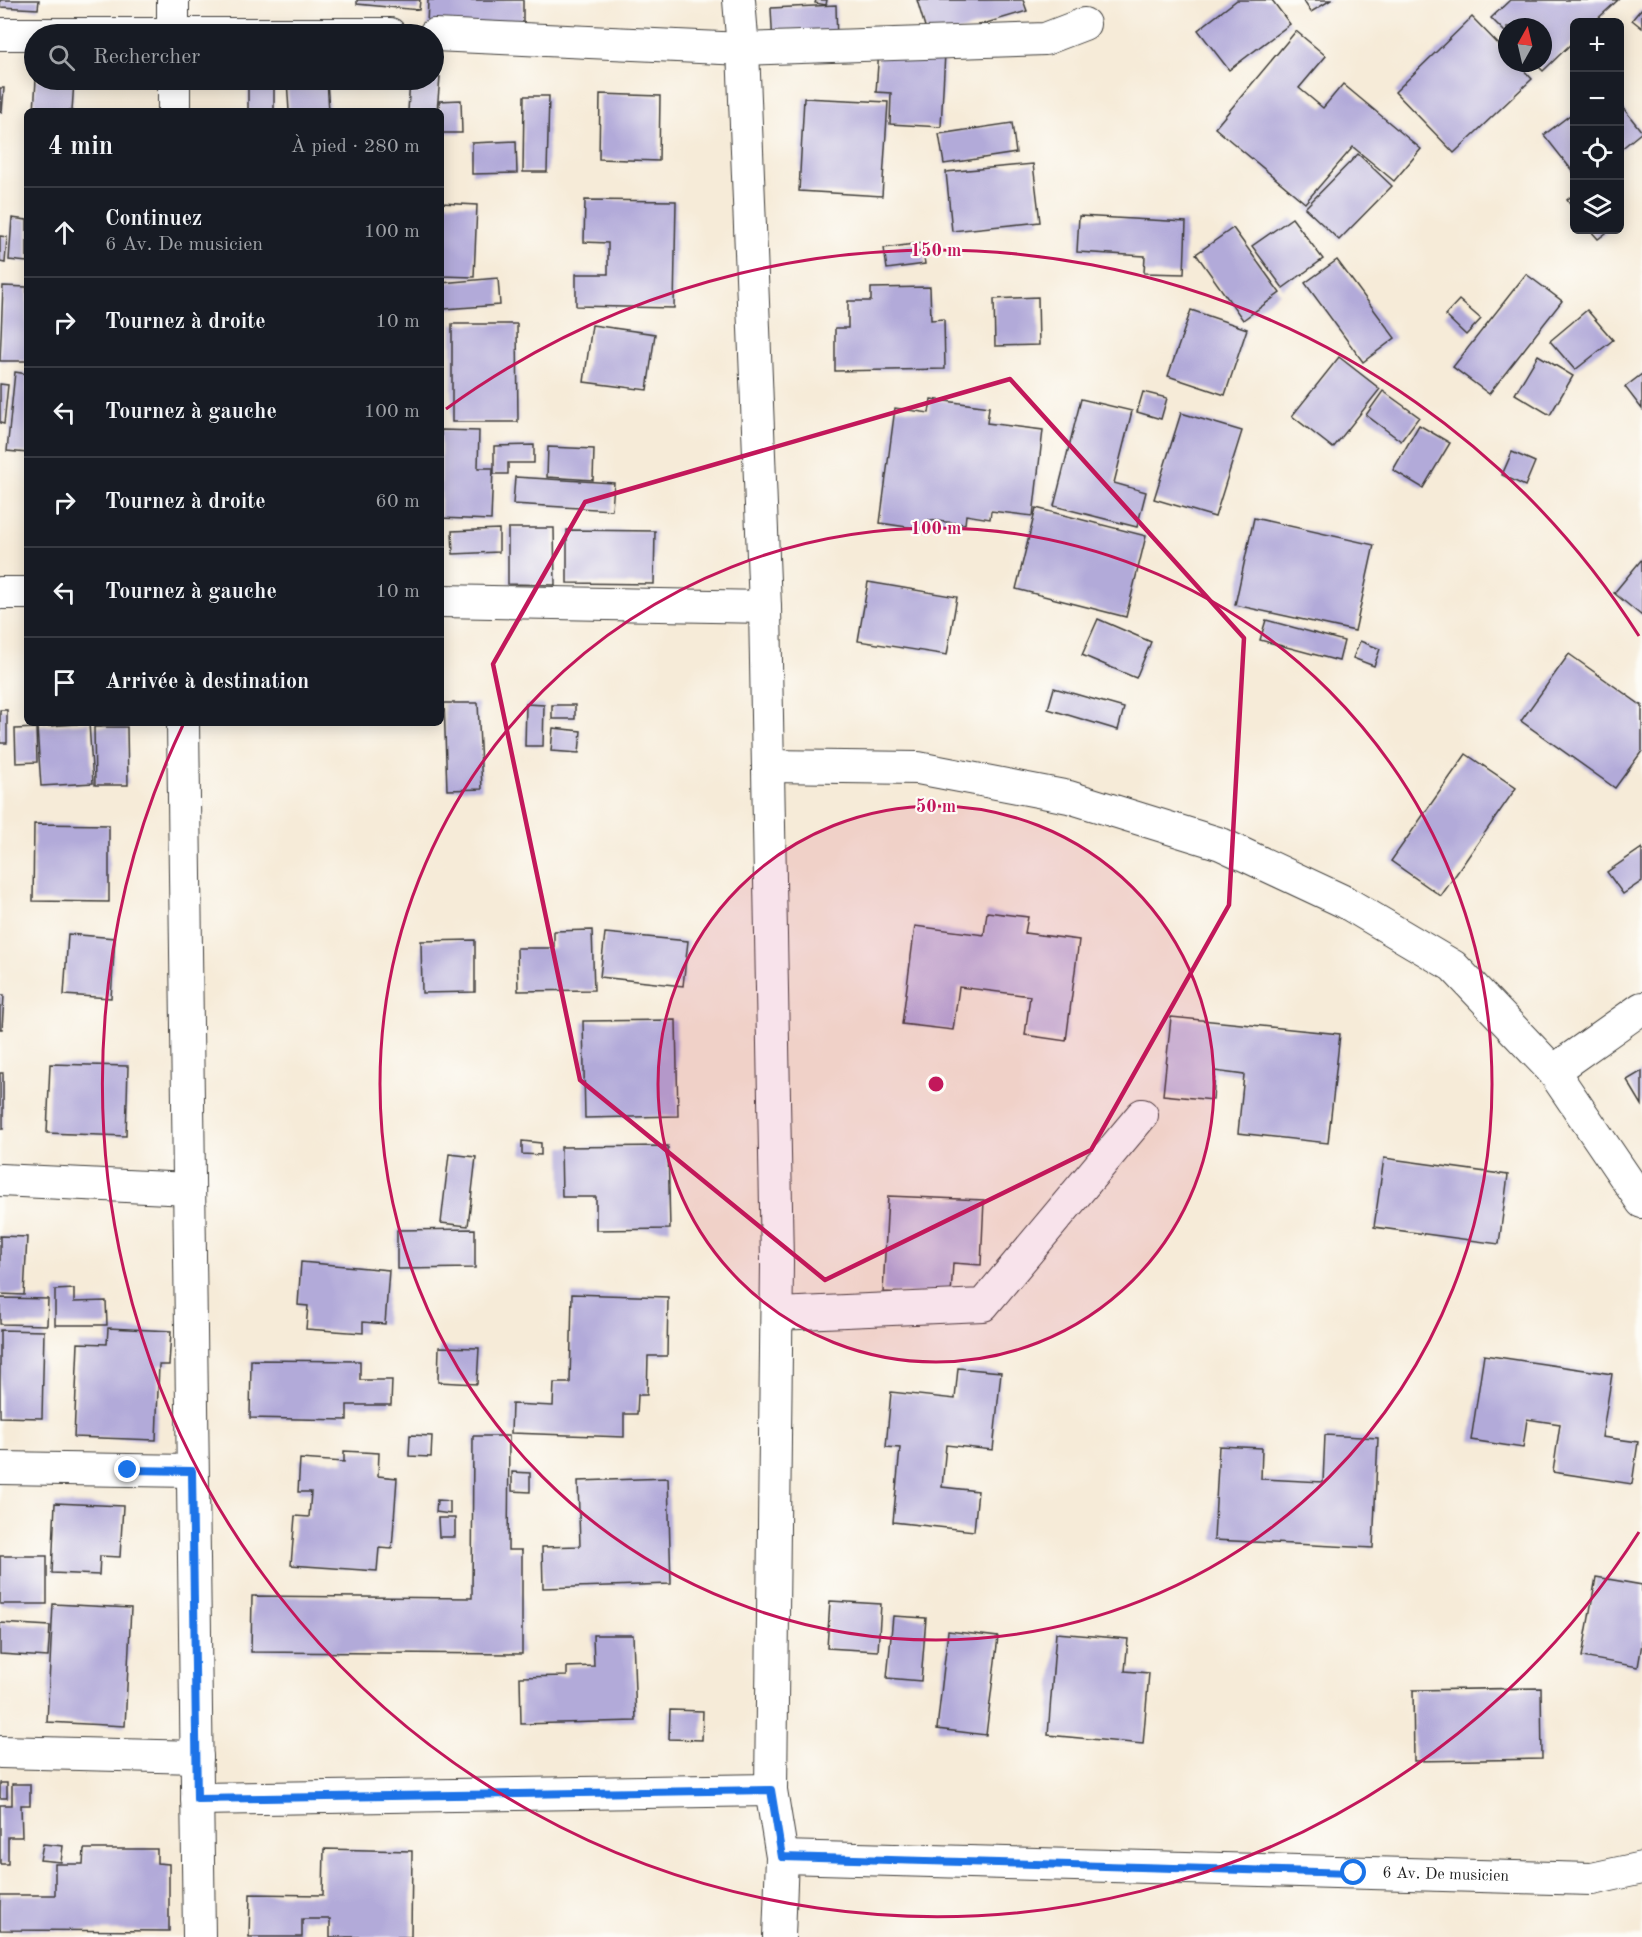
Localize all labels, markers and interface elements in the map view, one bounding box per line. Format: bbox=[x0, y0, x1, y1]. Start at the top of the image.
north arrow bbox=[1498, 18, 1552, 72]
map controls bbox=[1570, 18, 1624, 234]
button: + bbox=[1570, 18, 1624, 72]
search box bbox=[24, 24, 444, 90]
icon: search bbox=[45, 41, 78, 74]
text: Rechercher bbox=[93, 46, 200, 68]
button: − bbox=[1570, 72, 1624, 126]
button: locate bbox=[1570, 126, 1624, 180]
text: 4 min bbox=[48, 134, 113, 160]
text: À pied · 280 m bbox=[291, 137, 420, 157]
button: layers bbox=[1570, 180, 1624, 234]
text: Continuez bbox=[105, 208, 202, 230]
icon: ahead bbox=[48, 216, 81, 249]
text: 100 m bbox=[364, 222, 420, 242]
text: 6 Av. De musicien bbox=[105, 235, 263, 255]
text: 150 m bbox=[911, 242, 961, 260]
icon: right bbox=[48, 306, 81, 339]
text: Tournez à droite bbox=[105, 311, 266, 333]
text: 10 m bbox=[375, 312, 420, 332]
icon: left bbox=[48, 396, 81, 429]
text: Tournez à gauche bbox=[105, 401, 277, 423]
text: 100 m bbox=[364, 402, 420, 422]
icon: right bbox=[48, 486, 81, 519]
text: Tournez à droite bbox=[105, 491, 266, 513]
text: 60 m bbox=[375, 492, 420, 512]
text: 100 m bbox=[911, 520, 961, 538]
icon: left bbox=[48, 576, 81, 609]
text: Tournez à gauche bbox=[105, 581, 277, 603]
text: 10 m bbox=[375, 582, 420, 602]
icon: arrive bbox=[48, 666, 81, 699]
text: Arrivée à destination bbox=[105, 671, 309, 693]
text: 50 m bbox=[916, 798, 956, 816]
centre of rings bbox=[926, 1074, 946, 1094]
route end bbox=[114, 1456, 140, 1482]
route start bbox=[1340, 1859, 1366, 1885]
street label: 6 Av. De musicien bbox=[1382, 1865, 1510, 1885]

